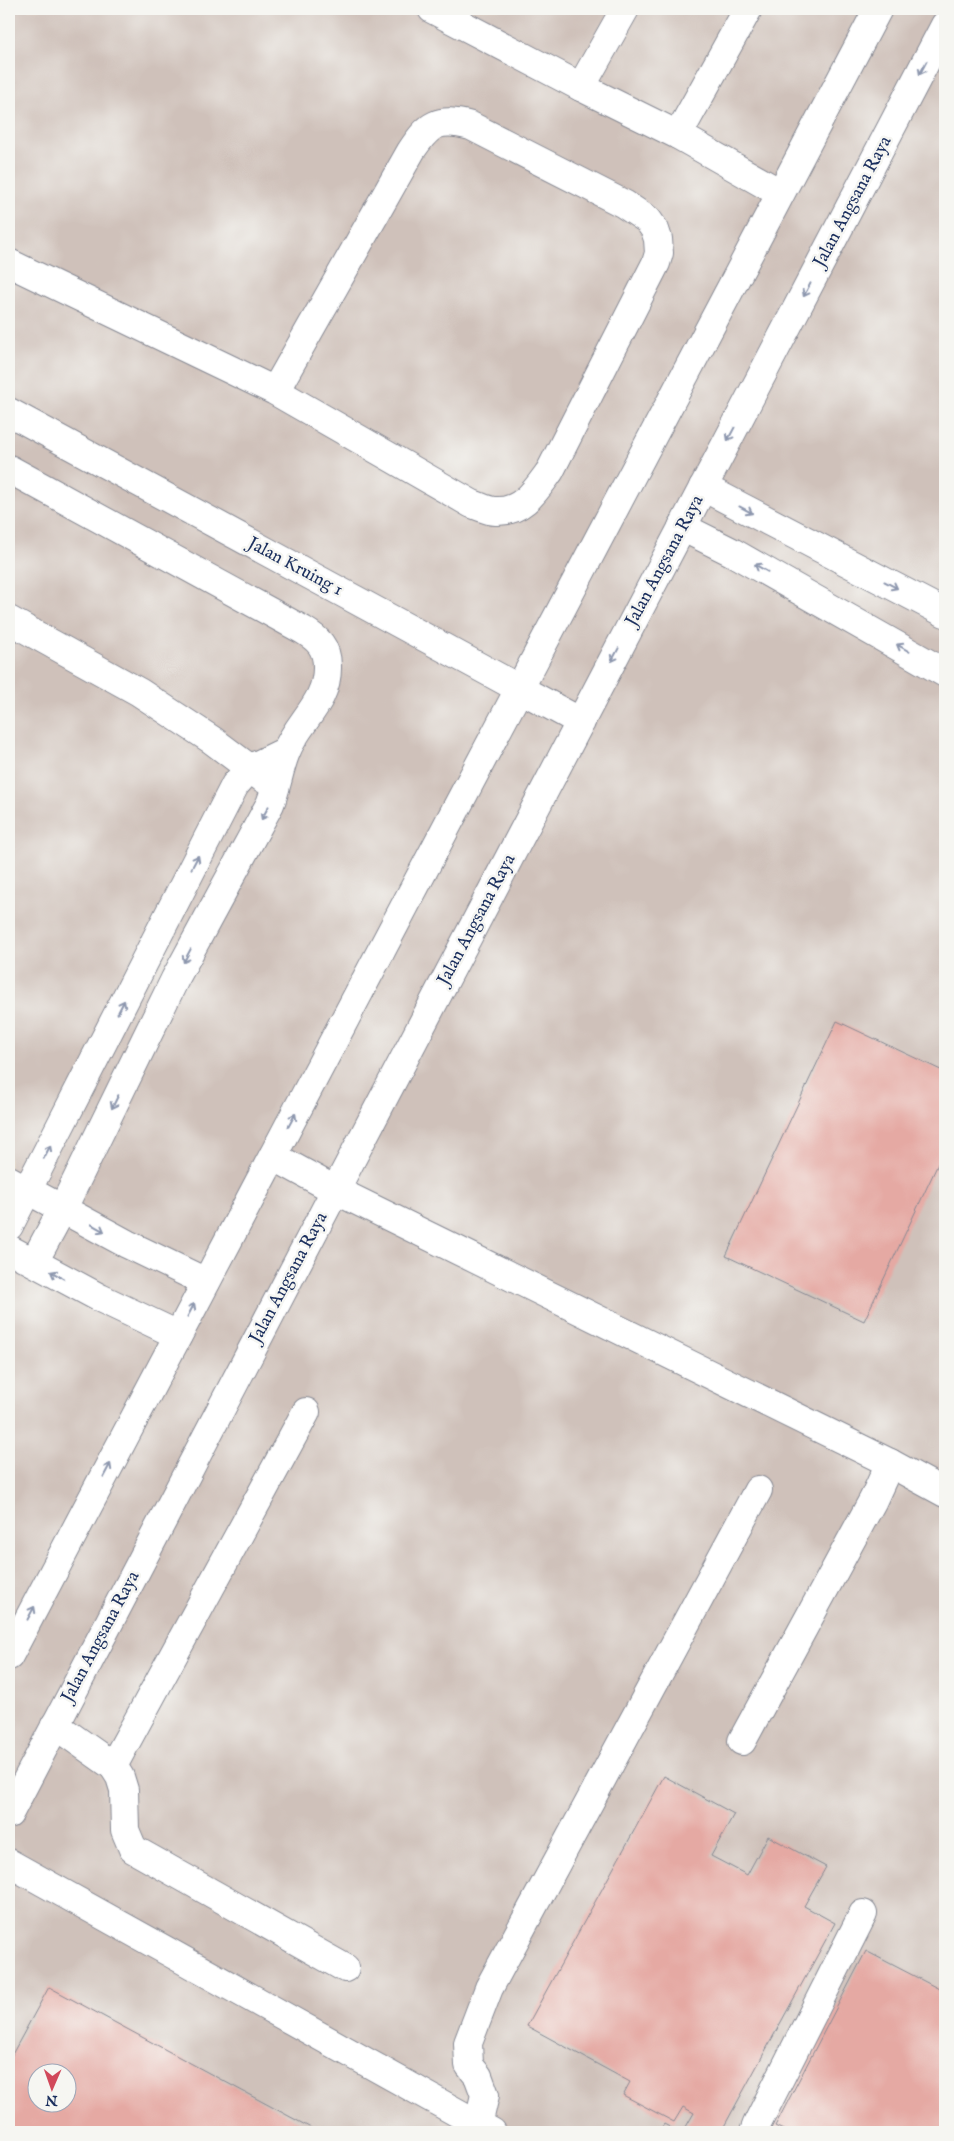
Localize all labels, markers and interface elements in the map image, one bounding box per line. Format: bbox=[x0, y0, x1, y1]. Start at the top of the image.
one-way arrow bbox=[918, 61, 928, 76]
street label: Jalan Angsana Raya bbox=[808, 132, 897, 273]
one-way arrow bbox=[801, 282, 811, 297]
one-way arrow bbox=[726, 426, 735, 441]
street label: Jalan Angsana Raya bbox=[620, 491, 709, 632]
one-way arrow bbox=[739, 505, 753, 515]
street label: Jalan Kruing 1 bbox=[242, 531, 347, 602]
one-way arrow bbox=[755, 563, 769, 573]
one-way arrow bbox=[883, 580, 898, 590]
one-way arrow bbox=[896, 643, 910, 653]
one-way arrow bbox=[610, 648, 620, 663]
one-way arrow bbox=[260, 805, 269, 820]
street label: Jalan Angsana Raya bbox=[432, 850, 521, 991]
one-way arrow bbox=[190, 855, 200, 870]
one-way arrow bbox=[182, 948, 192, 963]
one-way arrow bbox=[116, 1000, 126, 1015]
one-way arrow bbox=[110, 1094, 120, 1109]
one-way arrow bbox=[287, 1113, 297, 1128]
one-way arrow bbox=[42, 1144, 52, 1159]
street label: Jalan Angsana Raya bbox=[244, 1208, 333, 1349]
one-way arrow bbox=[91, 1223, 105, 1233]
one-way arrow bbox=[50, 1269, 65, 1279]
one-way arrow bbox=[186, 1303, 196, 1318]
one-way arrow bbox=[102, 1462, 112, 1477]
street label: Jalan Angsana Raya bbox=[56, 1567, 145, 1708]
one-way arrow bbox=[27, 1607, 37, 1621]
north arrow bbox=[28, 2064, 78, 2114]
text: N bbox=[45, 2091, 59, 2109]

